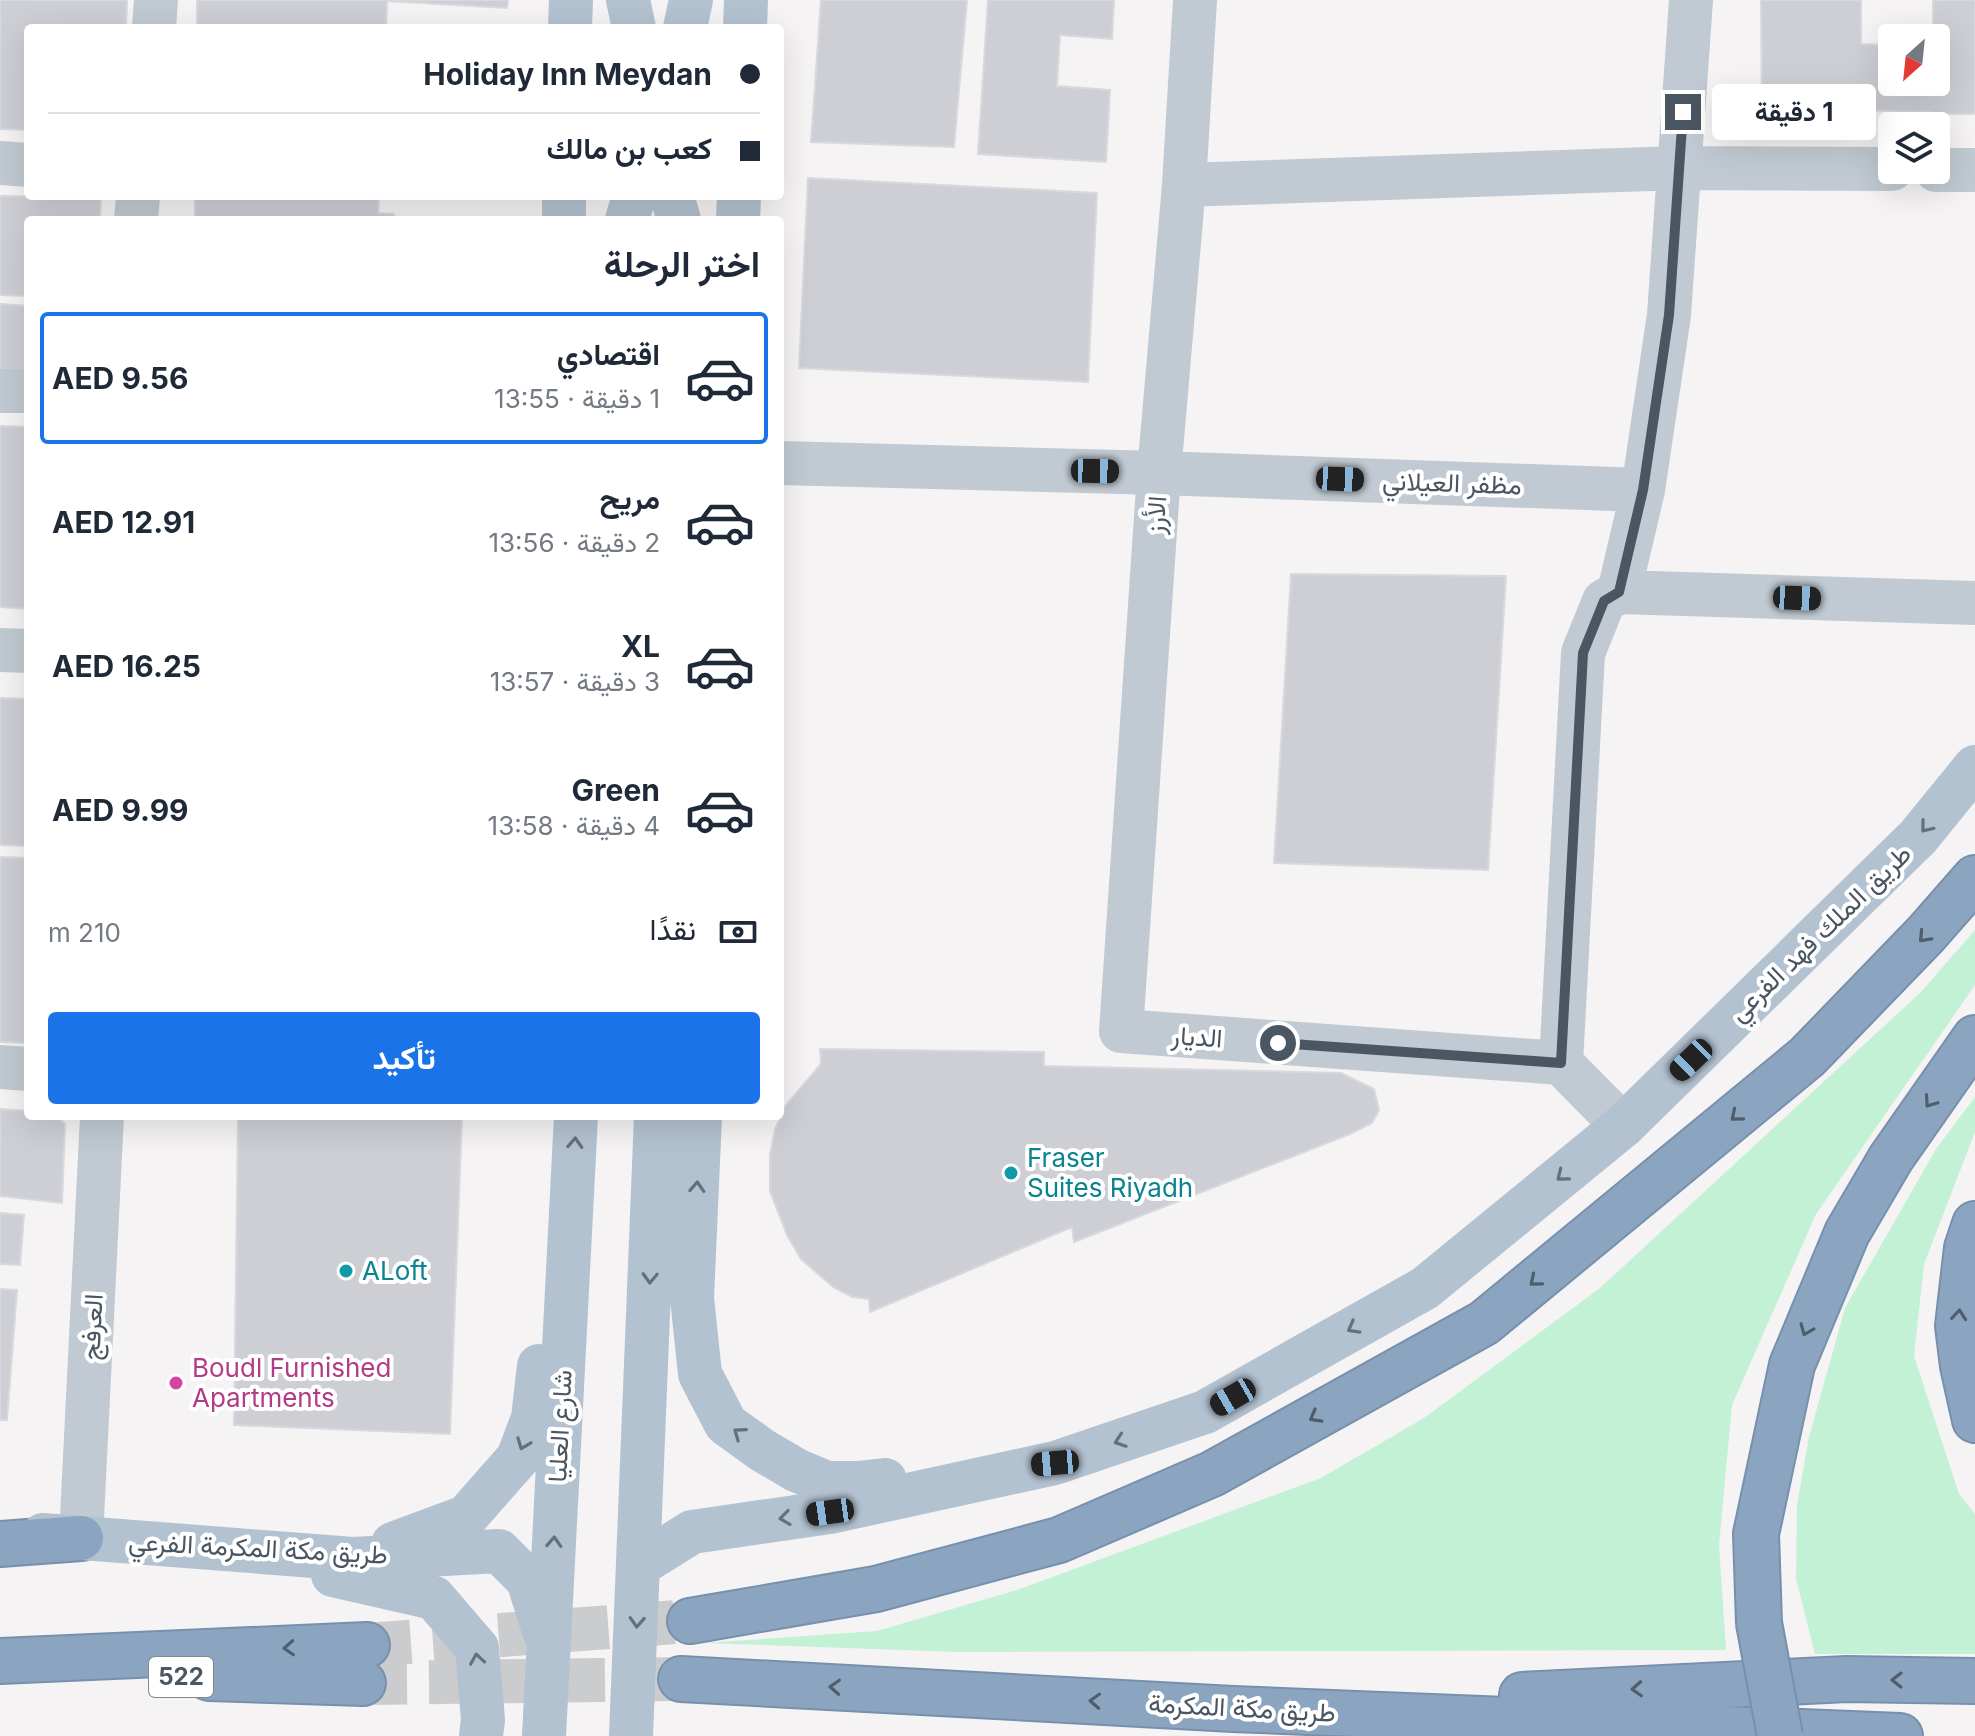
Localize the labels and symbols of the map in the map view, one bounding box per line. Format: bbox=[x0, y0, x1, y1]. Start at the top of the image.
north arrow bbox=[1878, 24, 1950, 96]
callout: 1 دقيقة bbox=[1711, 84, 1875, 140]
route end bbox=[1665, 94, 1701, 130]
car bbox=[1071, 459, 1119, 483]
street label: مظفر العيلاني bbox=[1382, 465, 1522, 506]
car bbox=[1316, 466, 1364, 492]
street label: الأرز bbox=[1139, 495, 1173, 536]
car bbox=[1773, 585, 1821, 611]
one-way arrow bbox=[1921, 818, 1936, 833]
street label: طريق الملك فهد الفرعي bbox=[1722, 838, 1921, 1032]
one-way arrow bbox=[1918, 928, 1933, 942]
street label: الديار bbox=[1169, 1019, 1224, 1055]
route start bbox=[1260, 1025, 1296, 1061]
car bbox=[1665, 1035, 1717, 1085]
one-way arrow bbox=[1925, 1094, 1940, 1108]
one-way arrow bbox=[1730, 1106, 1745, 1121]
one-way arrow bbox=[566, 1136, 583, 1149]
place label: Fraser Suites Riyadh bbox=[1027, 1142, 1193, 1203]
marker: Fraser Suites Riyadh bbox=[1002, 1164, 1020, 1182]
one-way arrow bbox=[1557, 1166, 1572, 1180]
one-way arrow bbox=[688, 1180, 705, 1193]
place label: ALoft bbox=[362, 1255, 427, 1286]
marker: ALoft bbox=[337, 1262, 355, 1280]
one-way arrow bbox=[1530, 1271, 1544, 1286]
one-way arrow bbox=[642, 1272, 659, 1285]
street label: العرفج bbox=[74, 1293, 112, 1361]
one-way arrow bbox=[1951, 1309, 1968, 1322]
one-way arrow bbox=[1347, 1319, 1361, 1334]
one-way arrow bbox=[1799, 1322, 1816, 1336]
place label: Boudl Furnished Apartments bbox=[192, 1352, 391, 1413]
street label: شارع العليا bbox=[541, 1369, 581, 1483]
marker: Boudl Furnished Apartments bbox=[167, 1374, 185, 1392]
car bbox=[1206, 1375, 1260, 1419]
one-way arrow bbox=[1308, 1408, 1323, 1423]
one-way arrow bbox=[733, 1429, 748, 1443]
one-way arrow bbox=[1113, 1431, 1127, 1447]
one-way arrow bbox=[516, 1436, 533, 1450]
car bbox=[1030, 1449, 1080, 1477]
car bbox=[805, 1497, 855, 1527]
one-way arrow bbox=[778, 1509, 792, 1526]
street label: طريق مكة المكرمة الفرعي bbox=[127, 1525, 388, 1576]
one-way arrow bbox=[546, 1535, 563, 1548]
one-way arrow bbox=[628, 1616, 645, 1629]
one-way arrow bbox=[282, 1639, 295, 1656]
one-way arrow bbox=[469, 1652, 486, 1665]
road number: 522 bbox=[149, 1657, 213, 1697]
one-way arrow bbox=[1890, 1671, 1903, 1689]
one-way arrow bbox=[828, 1679, 841, 1696]
one-way arrow bbox=[1630, 1681, 1643, 1698]
street label: طريق مكة المكرمة bbox=[1148, 1687, 1336, 1729]
one-way arrow bbox=[1088, 1693, 1101, 1710]

